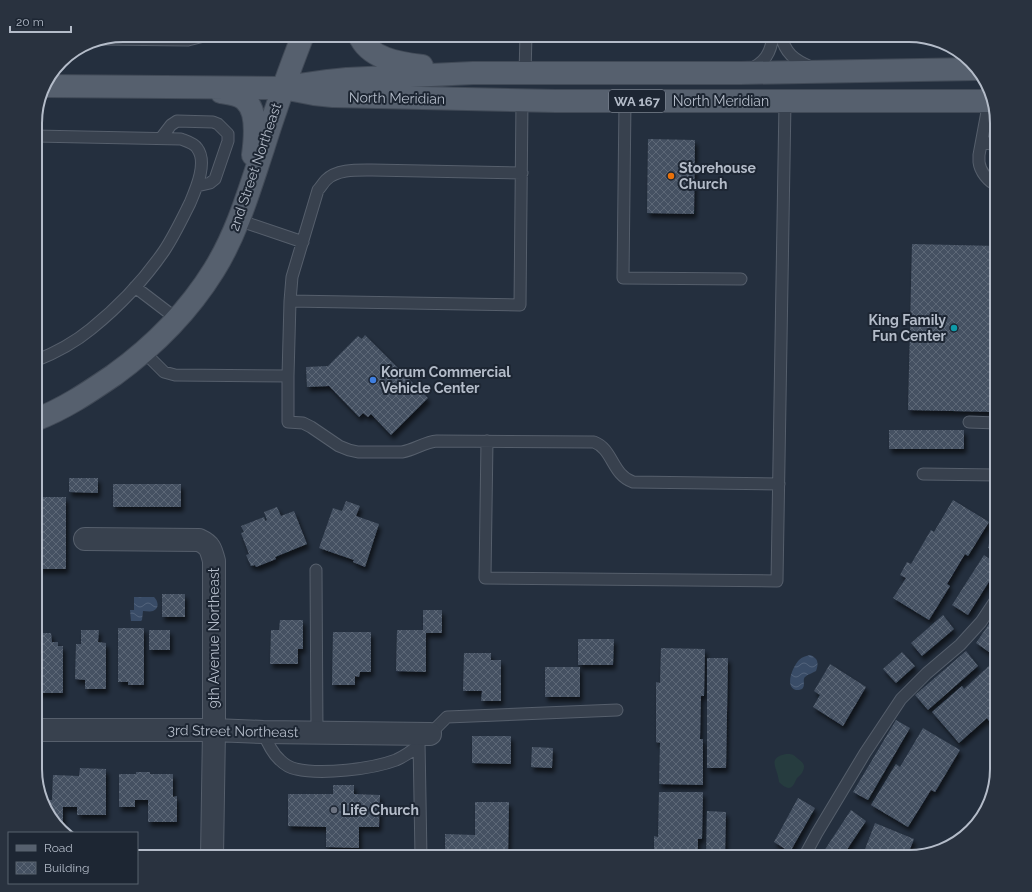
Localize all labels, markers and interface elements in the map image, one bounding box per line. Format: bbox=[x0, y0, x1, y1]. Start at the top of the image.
scale bar bbox=[10, 8, 71, 34]
text: 20 m bbox=[16, 15, 44, 29]
street label: North Meridian bbox=[349, 89, 445, 107]
road number: WA 167 bbox=[609, 90, 665, 112]
street label: North Meridian bbox=[673, 93, 769, 109]
street label: 2nd Street Northeast bbox=[226, 101, 285, 233]
place label: Storehouse Church bbox=[679, 160, 756, 192]
marker: Storehouse Church bbox=[666, 171, 676, 181]
place label: King Family Fun Center bbox=[869, 312, 947, 344]
marker: King Family Fun Center bbox=[949, 323, 959, 333]
place label: Korum Commercial Vehicle Center bbox=[381, 364, 511, 396]
marker: Korum Commercial Vehicle Center bbox=[368, 375, 378, 385]
street label: 9th Avenue Northeast bbox=[206, 567, 222, 708]
street label: 3rd Street Northeast bbox=[167, 722, 299, 740]
place label: Life Church bbox=[342, 802, 419, 818]
marker: Life Church bbox=[329, 805, 339, 815]
legend bbox=[8, 832, 138, 884]
text: Road bbox=[44, 841, 73, 855]
text: Building bbox=[44, 861, 90, 875]

